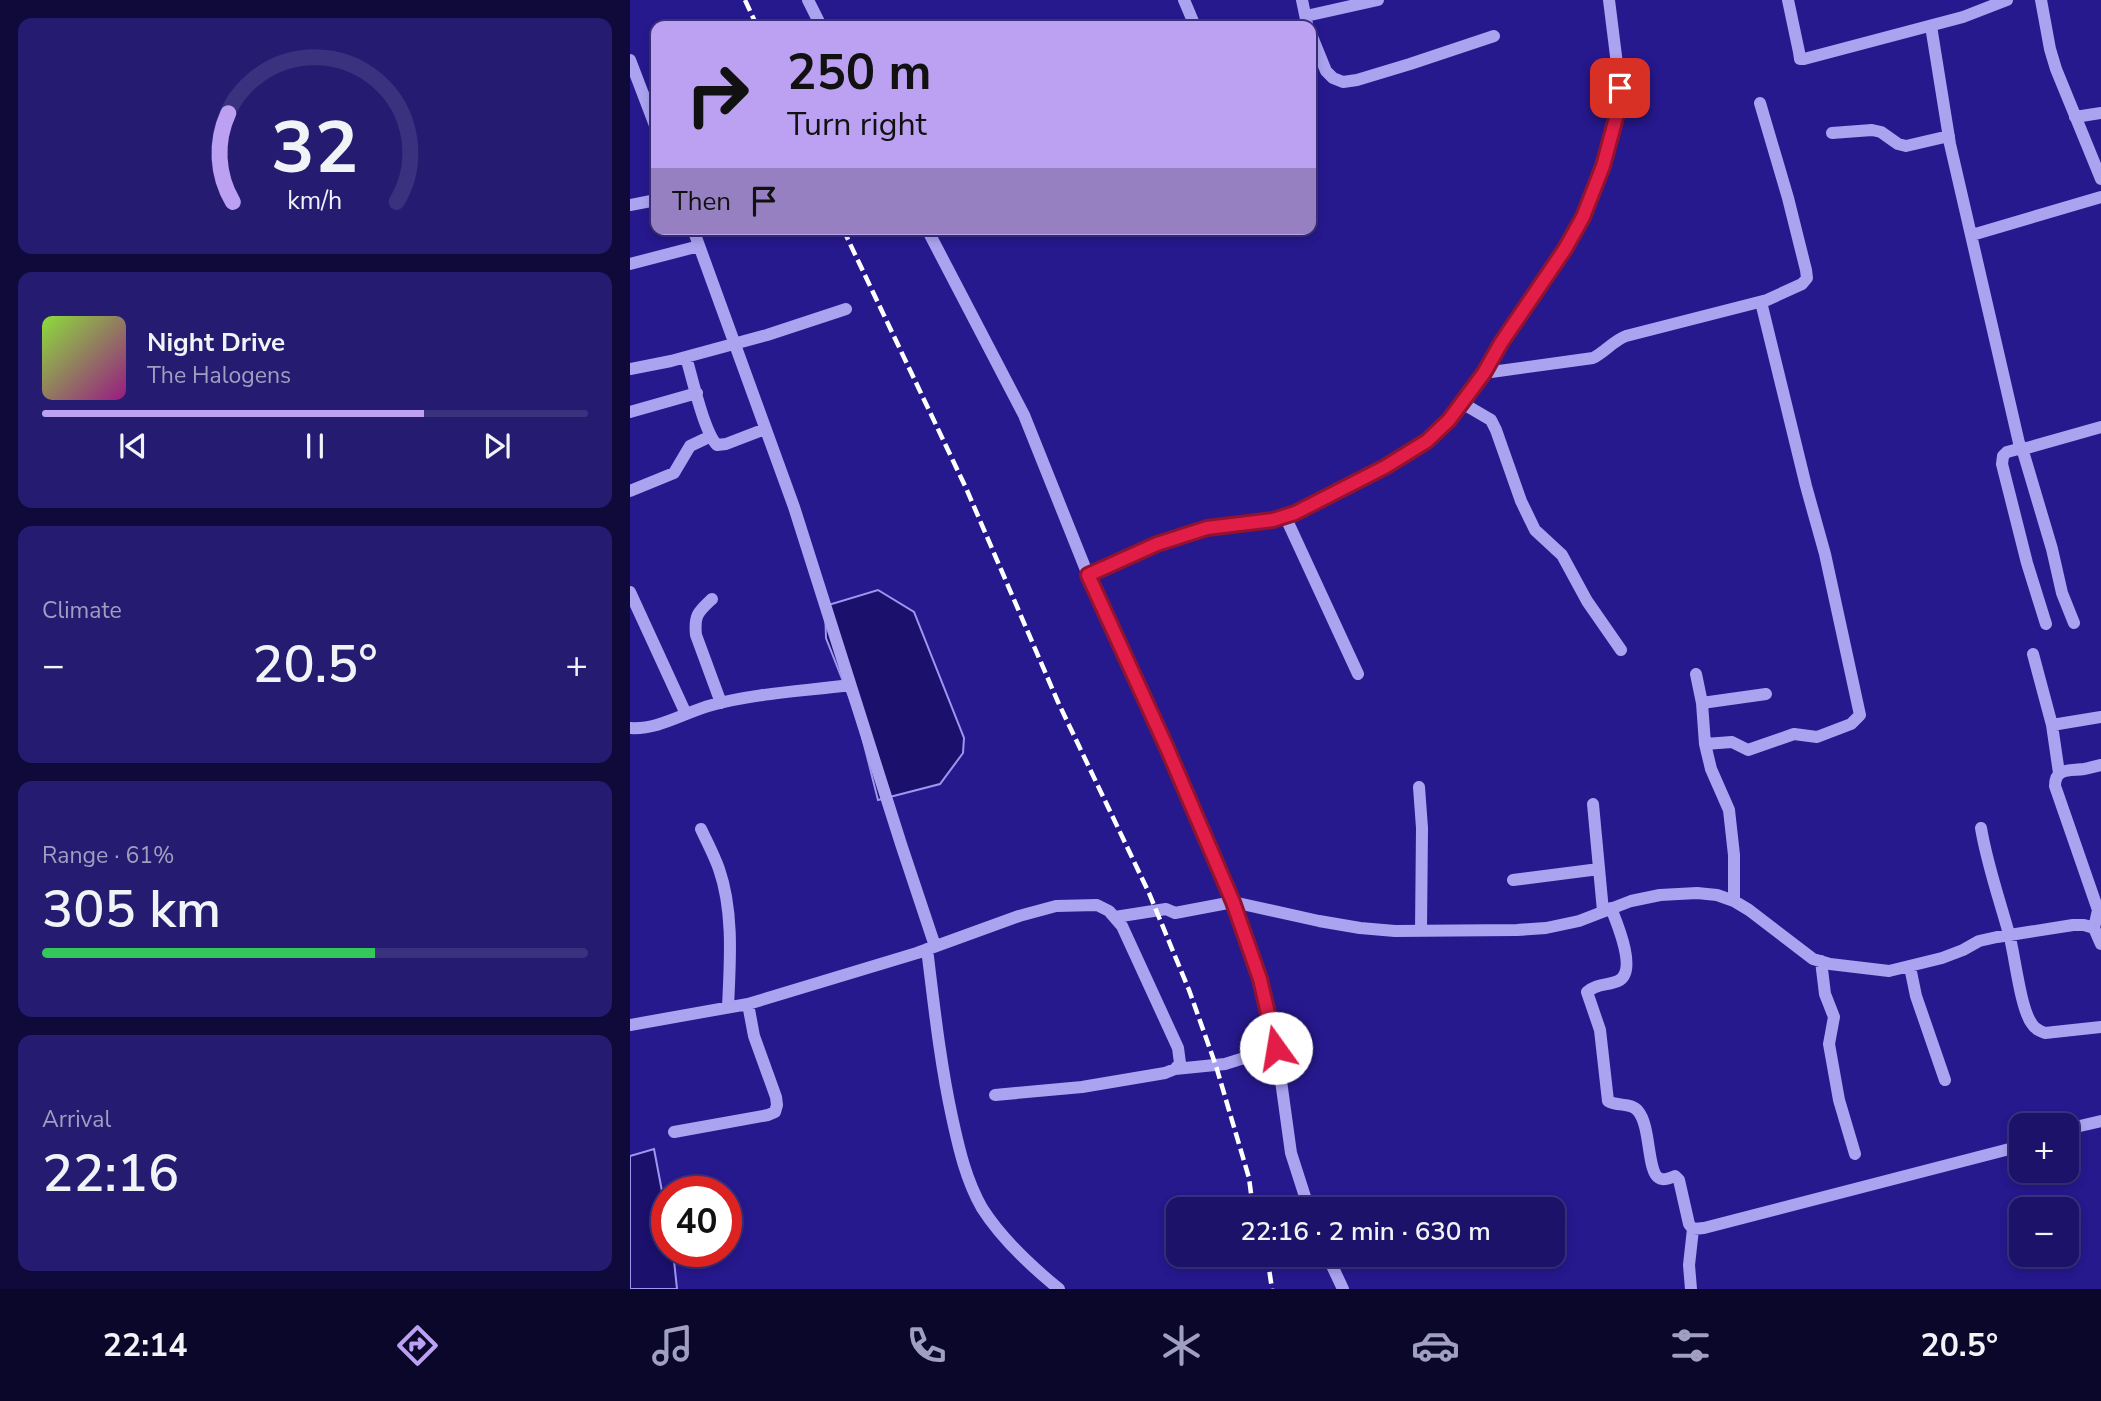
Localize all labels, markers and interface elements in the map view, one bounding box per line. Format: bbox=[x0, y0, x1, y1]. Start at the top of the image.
text: 250 m bbox=[787, 39, 931, 106]
icon: right bbox=[672, 49, 763, 140]
pin bbox=[1590, 58, 1650, 118]
icon: arrive bbox=[1601, 69, 1639, 107]
text: 32 bbox=[271, 98, 359, 198]
text: Turn right bbox=[787, 103, 927, 146]
icon: arrive bbox=[745, 182, 783, 220]
text: km/h bbox=[287, 184, 343, 218]
text: Then bbox=[672, 184, 731, 219]
text: Night Drive bbox=[147, 325, 285, 360]
text: The Halogens bbox=[147, 360, 291, 391]
icon: previous bbox=[114, 427, 152, 465]
icon: pause bbox=[296, 427, 334, 465]
icon: next bbox=[478, 427, 516, 465]
text: Climate bbox=[42, 595, 122, 626]
text: 20.5° bbox=[252, 629, 378, 700]
text: − bbox=[42, 640, 65, 691]
text: + bbox=[565, 640, 588, 691]
text: Range · 61% bbox=[42, 840, 174, 871]
text: 305 km bbox=[42, 874, 221, 945]
position arrow bbox=[1239, 1011, 1313, 1085]
text: Arrival bbox=[42, 1104, 111, 1135]
map controls bbox=[2009, 1113, 2079, 1267]
button: + bbox=[2009, 1113, 2079, 1183]
text: 22:16 bbox=[42, 1138, 179, 1209]
speed limit sign: 40 bbox=[651, 1176, 742, 1267]
button: − bbox=[2009, 1197, 2079, 1267]
text: 22:16 · 2 min · 630 m bbox=[1240, 1214, 1491, 1249]
icon: directions bbox=[393, 1321, 442, 1370]
icon: music bbox=[648, 1321, 697, 1370]
icon: phone bbox=[902, 1321, 951, 1370]
icon: climate bbox=[1157, 1321, 1206, 1370]
icon: car bbox=[1411, 1321, 1460, 1370]
icon: filters bbox=[1666, 1321, 1715, 1370]
text: 22:14 bbox=[103, 1324, 188, 1367]
text: 20.5° bbox=[1920, 1324, 1998, 1367]

